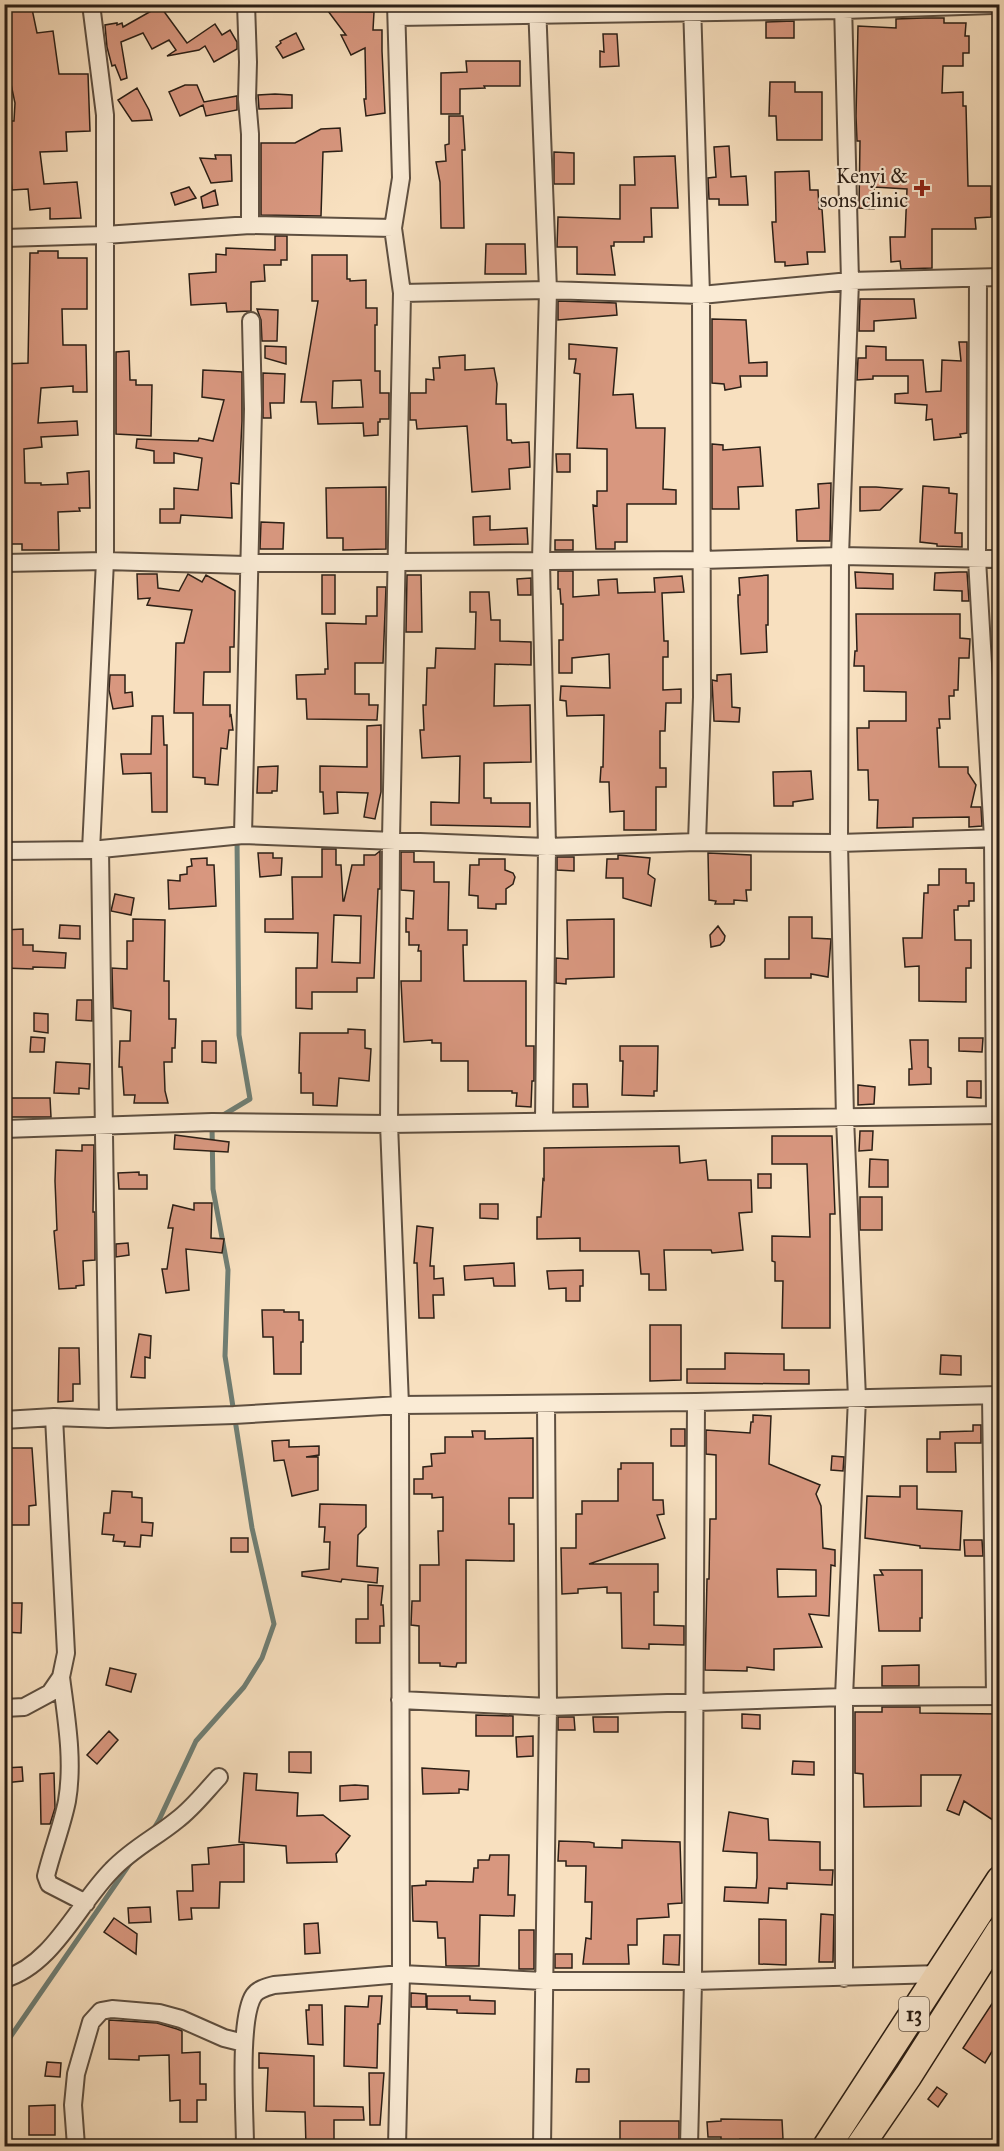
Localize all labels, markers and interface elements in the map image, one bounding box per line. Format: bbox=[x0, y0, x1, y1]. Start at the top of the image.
place label: Kenyi & sons clinic bbox=[820, 163, 908, 213]
marker: Kenyi & sons clinic bbox=[913, 179, 931, 197]
road number: 13 bbox=[899, 1997, 929, 2031]

